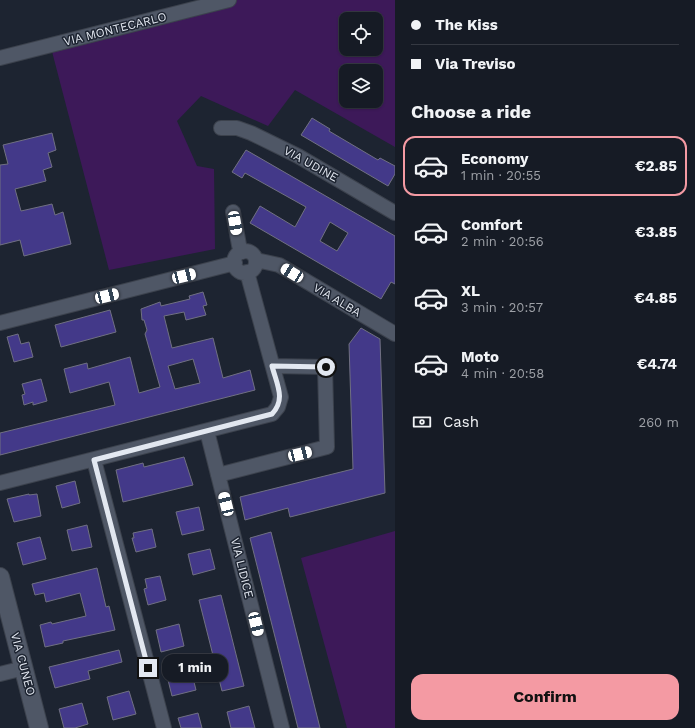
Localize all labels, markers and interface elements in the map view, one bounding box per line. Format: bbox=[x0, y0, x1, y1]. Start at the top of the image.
street label: VIA MONTECARLO bbox=[62, 9, 168, 49]
map controls bbox=[339, 12, 383, 108]
button: locate bbox=[339, 12, 383, 56]
text: The Kiss bbox=[435, 16, 498, 34]
text: Via Treviso bbox=[435, 55, 516, 73]
button: layers bbox=[339, 64, 383, 108]
text: Choose a ride bbox=[411, 101, 531, 122]
street label: VIA UDINE bbox=[281, 143, 341, 185]
icon: car bbox=[413, 148, 449, 184]
text: Economy bbox=[461, 150, 528, 168]
text: €2.85 bbox=[635, 157, 677, 175]
text: 1 min · 20:55 bbox=[461, 168, 541, 183]
car bbox=[227, 210, 243, 236]
icon: car bbox=[413, 214, 449, 250]
text: Comfort bbox=[461, 216, 522, 234]
text: €3.85 bbox=[635, 223, 677, 241]
text: 2 min · 20:56 bbox=[461, 234, 544, 249]
car bbox=[279, 262, 305, 284]
car bbox=[171, 267, 197, 285]
street label: VIA ALBA bbox=[311, 280, 363, 320]
icon: car bbox=[413, 280, 449, 316]
text: XL bbox=[461, 282, 480, 300]
car bbox=[94, 287, 120, 305]
text: €4.85 bbox=[634, 289, 677, 307]
text: 3 min · 20:57 bbox=[461, 300, 543, 315]
icon: car bbox=[413, 346, 449, 382]
text: Moto bbox=[461, 348, 499, 366]
text: €4.74 bbox=[637, 355, 677, 373]
route start bbox=[317, 358, 335, 376]
text: 4 min · 20:58 bbox=[461, 366, 544, 381]
icon: cash bbox=[411, 411, 433, 433]
text: Cash bbox=[443, 413, 479, 431]
text: 260 m bbox=[639, 415, 679, 430]
car bbox=[287, 445, 313, 463]
car bbox=[217, 491, 235, 517]
street label: VIA LIDICE bbox=[228, 536, 256, 600]
car bbox=[247, 611, 265, 637]
street label: VIA CUNEO bbox=[8, 631, 38, 697]
callout: 1 min bbox=[162, 654, 228, 682]
route end bbox=[139, 659, 157, 677]
text: 1 min bbox=[178, 660, 212, 675]
button: Confirm bbox=[411, 674, 679, 720]

